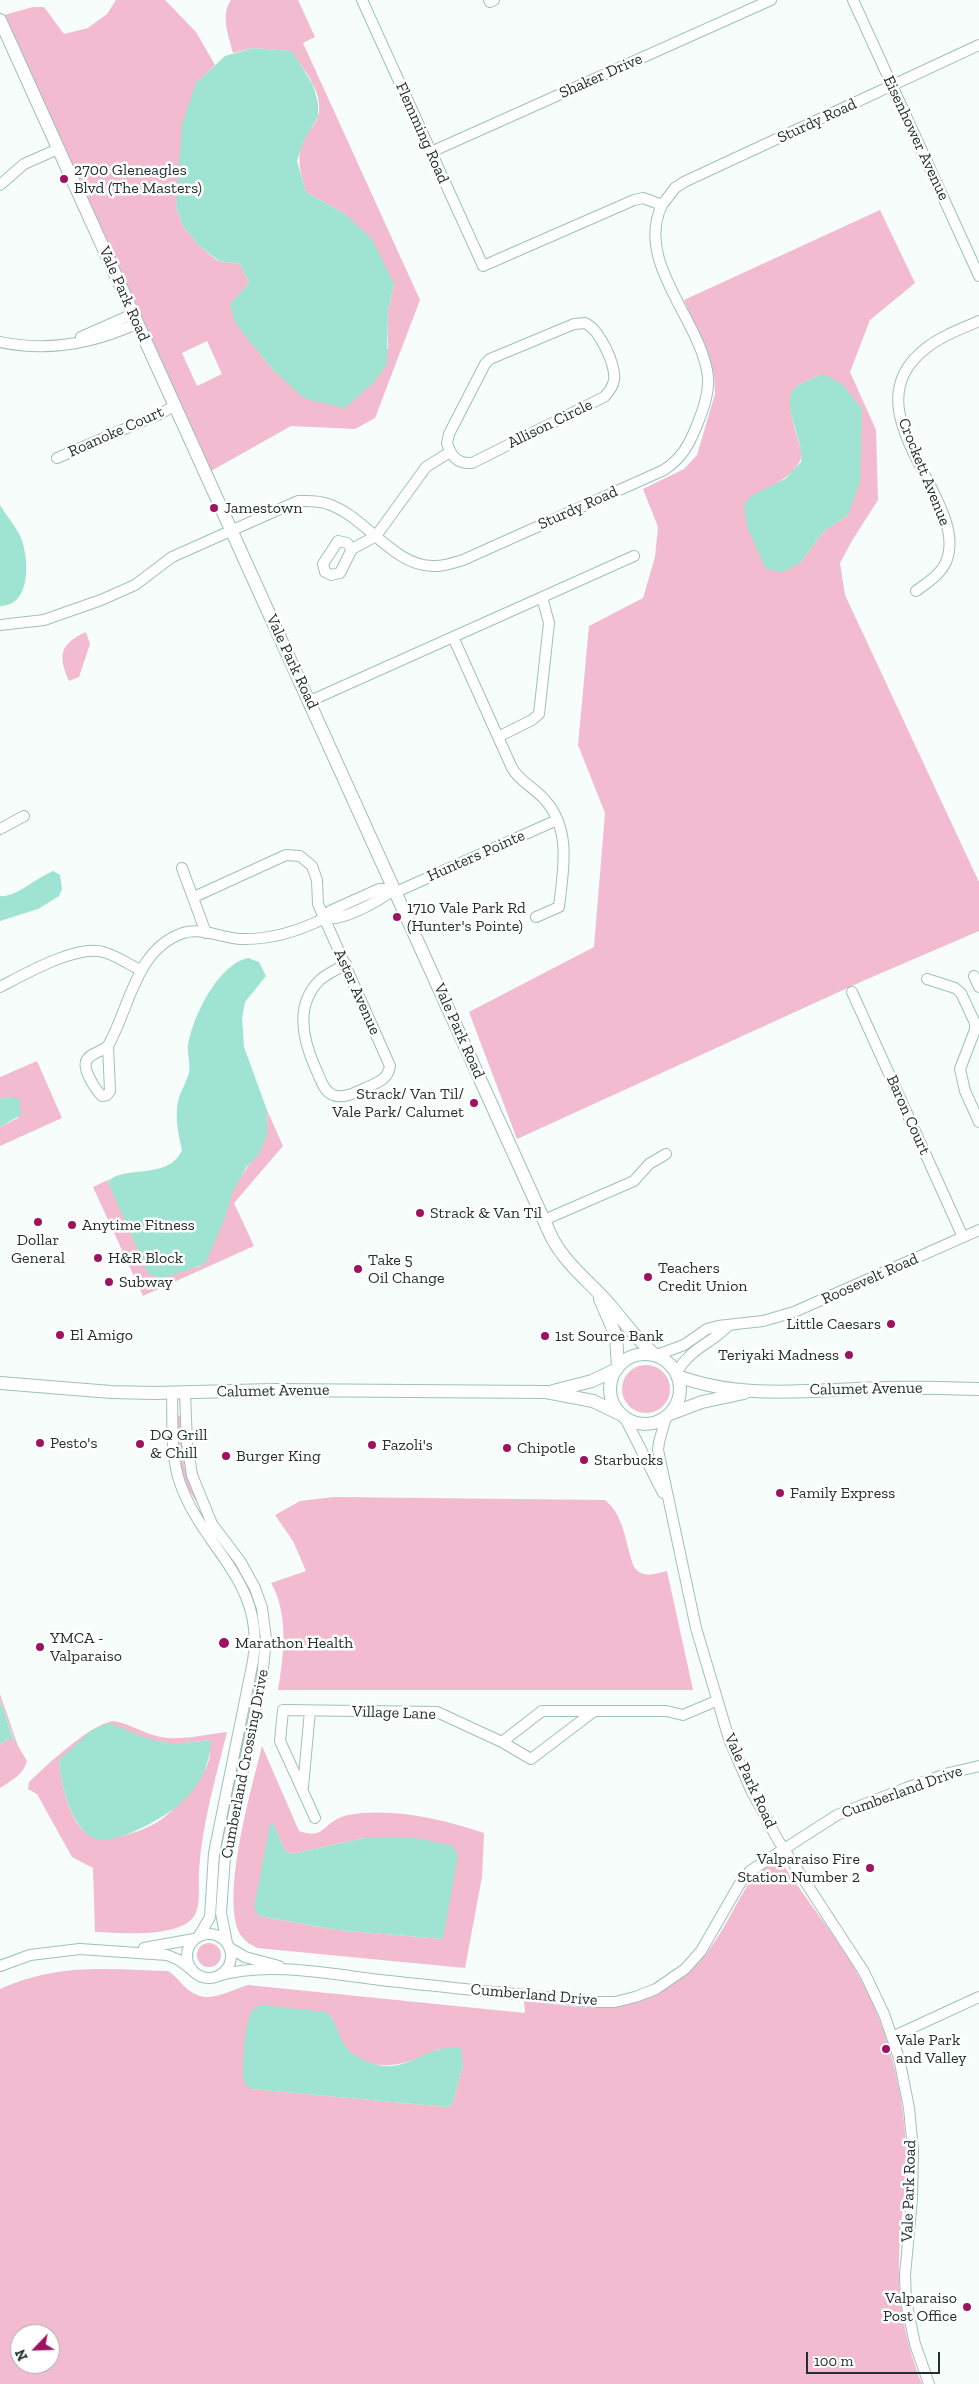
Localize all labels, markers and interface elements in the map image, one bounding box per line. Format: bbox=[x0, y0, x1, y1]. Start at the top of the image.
street label: Shaker Drive bbox=[557, 49, 645, 103]
street label: Eisenhower Avenue bbox=[879, 73, 953, 203]
street label: Flemming Road bbox=[391, 79, 453, 187]
street label: Sturdy Road bbox=[774, 94, 860, 148]
place label: 2700 Gleneagles Blvd (The Masters) bbox=[74, 160, 202, 198]
marker: 2700 Gleneagles Blvd (The Masters) bbox=[58, 173, 70, 185]
street label: Vale Park Road bbox=[94, 243, 154, 345]
street label: Allison Circle bbox=[504, 395, 596, 453]
street label: Roanoke Court bbox=[65, 402, 167, 462]
street label: Crockett Avenue bbox=[894, 415, 954, 529]
street label: Sturdy Road bbox=[535, 482, 621, 534]
place label: Jamestown bbox=[224, 498, 302, 518]
marker: Jamestown bbox=[208, 502, 220, 514]
street label: Vale Park Road bbox=[262, 612, 322, 712]
street label: Hunters Pointe bbox=[424, 826, 528, 886]
place label: 1710 Vale Park Rd (Hunter's Pointe) bbox=[407, 898, 526, 936]
marker: 1710 Vale Park Rd (Hunter's Pointe) bbox=[391, 911, 403, 923]
street label: Aster Avenue bbox=[330, 946, 384, 1038]
street label: Vale Park Road bbox=[429, 980, 489, 1082]
street label: Baron Court bbox=[882, 1072, 934, 1158]
place label: Strack/ Van Til/ Vale Park/ Calumet bbox=[332, 1084, 464, 1122]
marker: Strack/ Van Til/ Vale Park/ Calumet bbox=[468, 1097, 480, 1109]
place label: Strack & Van Til bbox=[430, 1203, 542, 1223]
marker: Strack & Van Til bbox=[414, 1207, 426, 1219]
place label: Anytime Fitness bbox=[82, 1215, 195, 1235]
marker: Dollar General bbox=[32, 1216, 44, 1228]
marker: Anytime Fitness bbox=[66, 1219, 78, 1231]
place label: Dollar General bbox=[11, 1230, 65, 1268]
place label: H&R Block bbox=[108, 1248, 183, 1268]
street label: Roosevelt Road bbox=[819, 1249, 921, 1309]
place label: Take 5 Oil Change bbox=[368, 1250, 445, 1288]
marker: H&R Block bbox=[92, 1252, 104, 1264]
place label: Teachers Credit Union bbox=[658, 1258, 748, 1296]
marker: Take 5 Oil Change bbox=[352, 1263, 364, 1275]
marker: Teachers Credit Union bbox=[642, 1271, 654, 1283]
place label: Subway bbox=[119, 1272, 173, 1292]
marker: Subway bbox=[103, 1276, 115, 1288]
place label: Little Caesars bbox=[786, 1314, 881, 1334]
marker: Little Caesars bbox=[885, 1318, 897, 1330]
place label: El Amigo bbox=[70, 1325, 133, 1345]
place label: 1st Source Bank bbox=[555, 1326, 664, 1346]
marker: El Amigo bbox=[54, 1329, 66, 1341]
marker: 1st Source Bank bbox=[539, 1330, 551, 1342]
place label: Teriyaki Madness bbox=[718, 1345, 839, 1365]
marker: Teriyaki Madness bbox=[843, 1349, 855, 1361]
street label: Calumet Avenue bbox=[809, 1378, 923, 1400]
street label: Calumet Avenue bbox=[216, 1380, 330, 1402]
place label: DQ Grill & Chill bbox=[150, 1425, 207, 1463]
place label: Pesto's bbox=[50, 1433, 97, 1453]
place label: Fazoli's bbox=[382, 1435, 433, 1455]
marker: Pesto's bbox=[34, 1437, 46, 1449]
marker: DQ Grill & Chill bbox=[134, 1438, 146, 1450]
place label: Chipotle bbox=[517, 1438, 575, 1458]
marker: Fazoli's bbox=[366, 1439, 378, 1451]
marker: Chipotle bbox=[501, 1442, 513, 1454]
place label: Burger King bbox=[236, 1446, 321, 1466]
marker: Burger King bbox=[220, 1450, 232, 1462]
place label: Starbucks bbox=[594, 1450, 663, 1470]
marker: Starbucks bbox=[578, 1454, 590, 1466]
place label: Family Express bbox=[790, 1483, 895, 1503]
marker: Family Express bbox=[774, 1487, 786, 1499]
place label: YMCA - Valparaiso bbox=[50, 1628, 122, 1666]
place label: Marathon Health bbox=[235, 1633, 353, 1653]
marker: Marathon Health bbox=[217, 1636, 231, 1650]
marker: YMCA - Valparaiso bbox=[34, 1641, 46, 1653]
street label: Cumberland Crossing Drive bbox=[217, 1668, 273, 1860]
street label: Village Lane bbox=[352, 1702, 436, 1724]
street label: Vale Park Road bbox=[720, 1731, 780, 1831]
street label: Cumberland Drive bbox=[839, 1761, 965, 1823]
place label: Valparaiso Fire Station Number 2 bbox=[737, 1849, 860, 1887]
marker: Valparaiso Fire Station Number 2 bbox=[864, 1862, 876, 1874]
street label: Cumberland Drive bbox=[470, 1980, 598, 2010]
place label: Vale Park and Valley bbox=[896, 2030, 966, 2068]
marker: Vale Park and Valley bbox=[880, 2043, 892, 2055]
street label: Vale Park Road bbox=[898, 2140, 920, 2242]
place label: Valparaiso Post Office bbox=[883, 2288, 957, 2326]
marker: Valparaiso Post Office bbox=[961, 2301, 973, 2313]
north arrow bbox=[10, 2324, 60, 2374]
scale bar bbox=[809, 2342, 943, 2374]
text: N bbox=[12, 2347, 32, 2363]
text: 100 m bbox=[814, 2352, 853, 2370]

